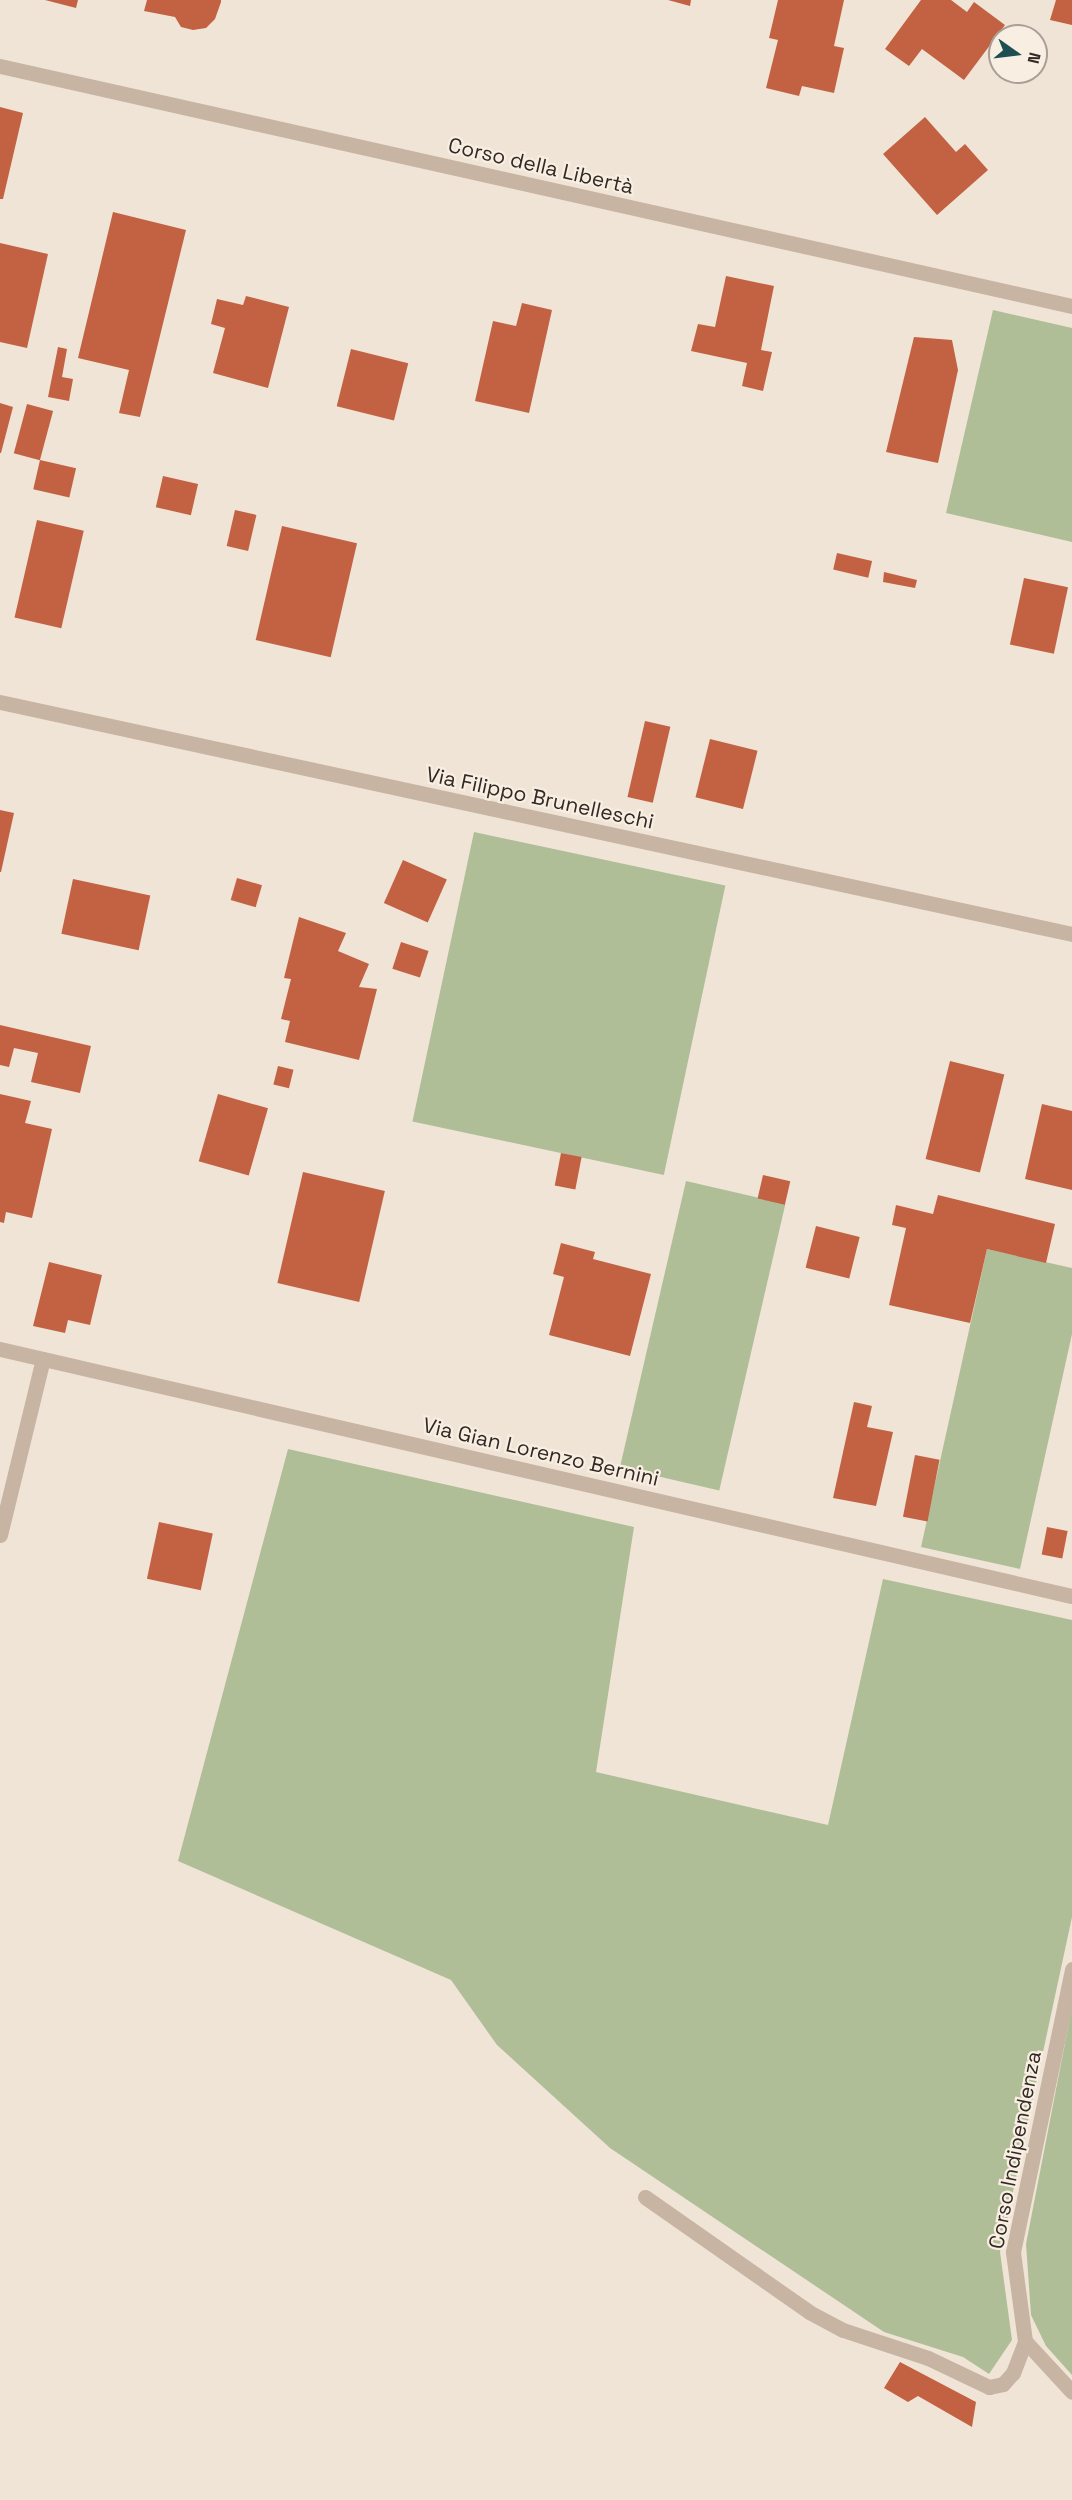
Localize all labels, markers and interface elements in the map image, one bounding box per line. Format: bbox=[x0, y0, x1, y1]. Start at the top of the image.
north arrow bbox=[988, 24, 1048, 84]
text: N bbox=[1023, 50, 1045, 66]
street label: Corso della Libertà bbox=[446, 132, 636, 200]
street label: Via Filippo Brunelleschi bbox=[424, 762, 656, 834]
street label: Via Gian Lorenzo Bernini bbox=[421, 1413, 661, 1491]
street label: Corso Indipendenza bbox=[983, 2049, 1047, 2251]

